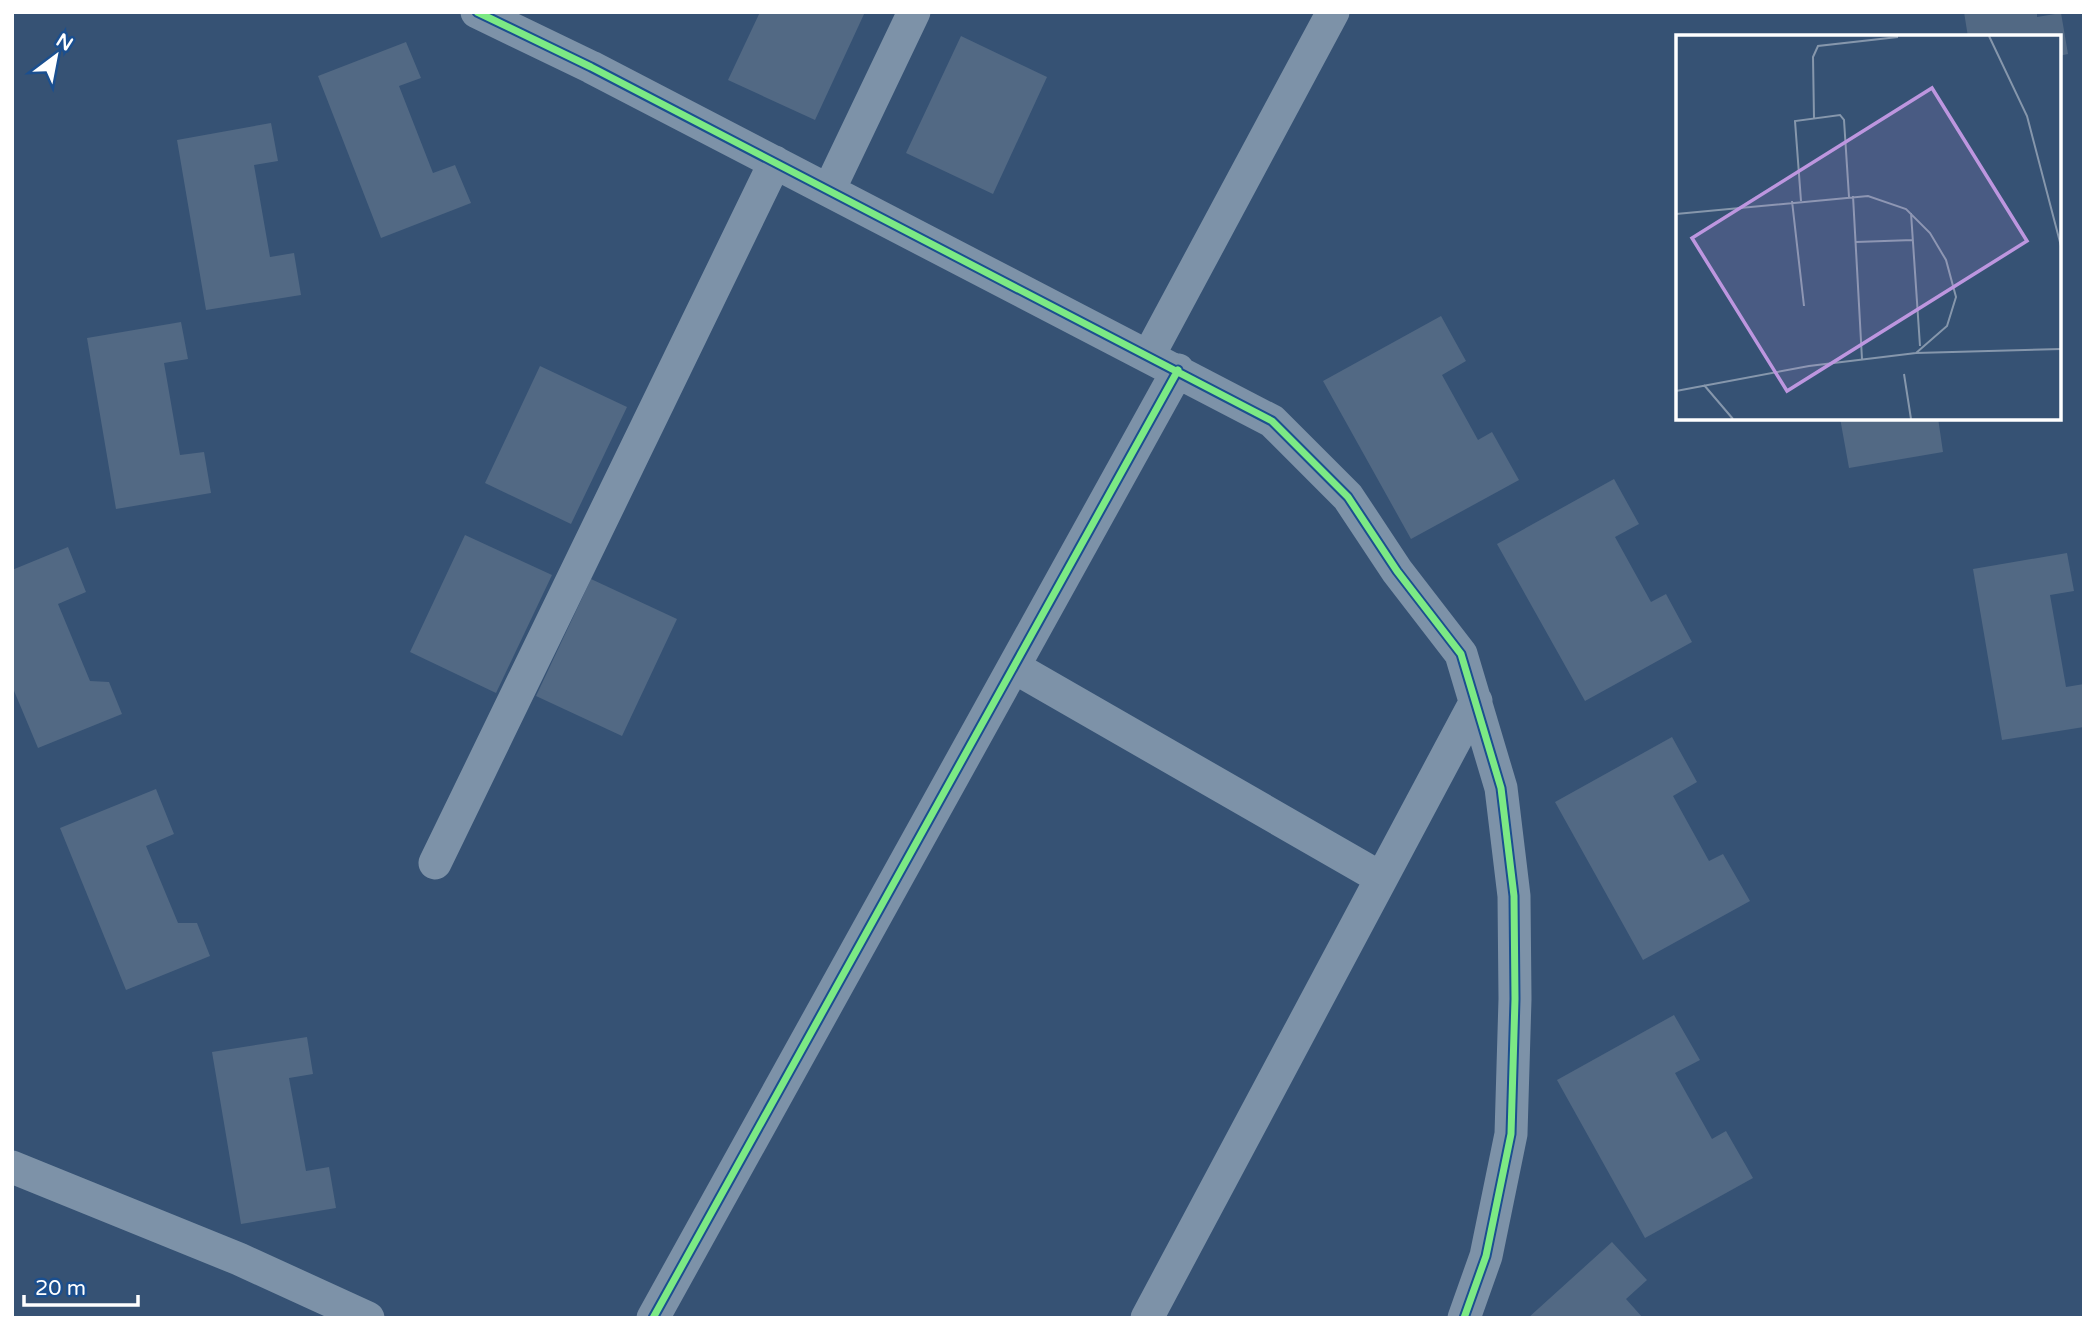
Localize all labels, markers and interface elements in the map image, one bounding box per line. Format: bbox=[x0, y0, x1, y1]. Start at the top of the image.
north arrow bbox=[21, 21, 91, 91]
text: N bbox=[52, 29, 77, 56]
inset map bbox=[1676, 35, 2061, 420]
scale bar bbox=[24, 1264, 138, 1308]
text: 20 m bbox=[35, 1276, 86, 1301]

